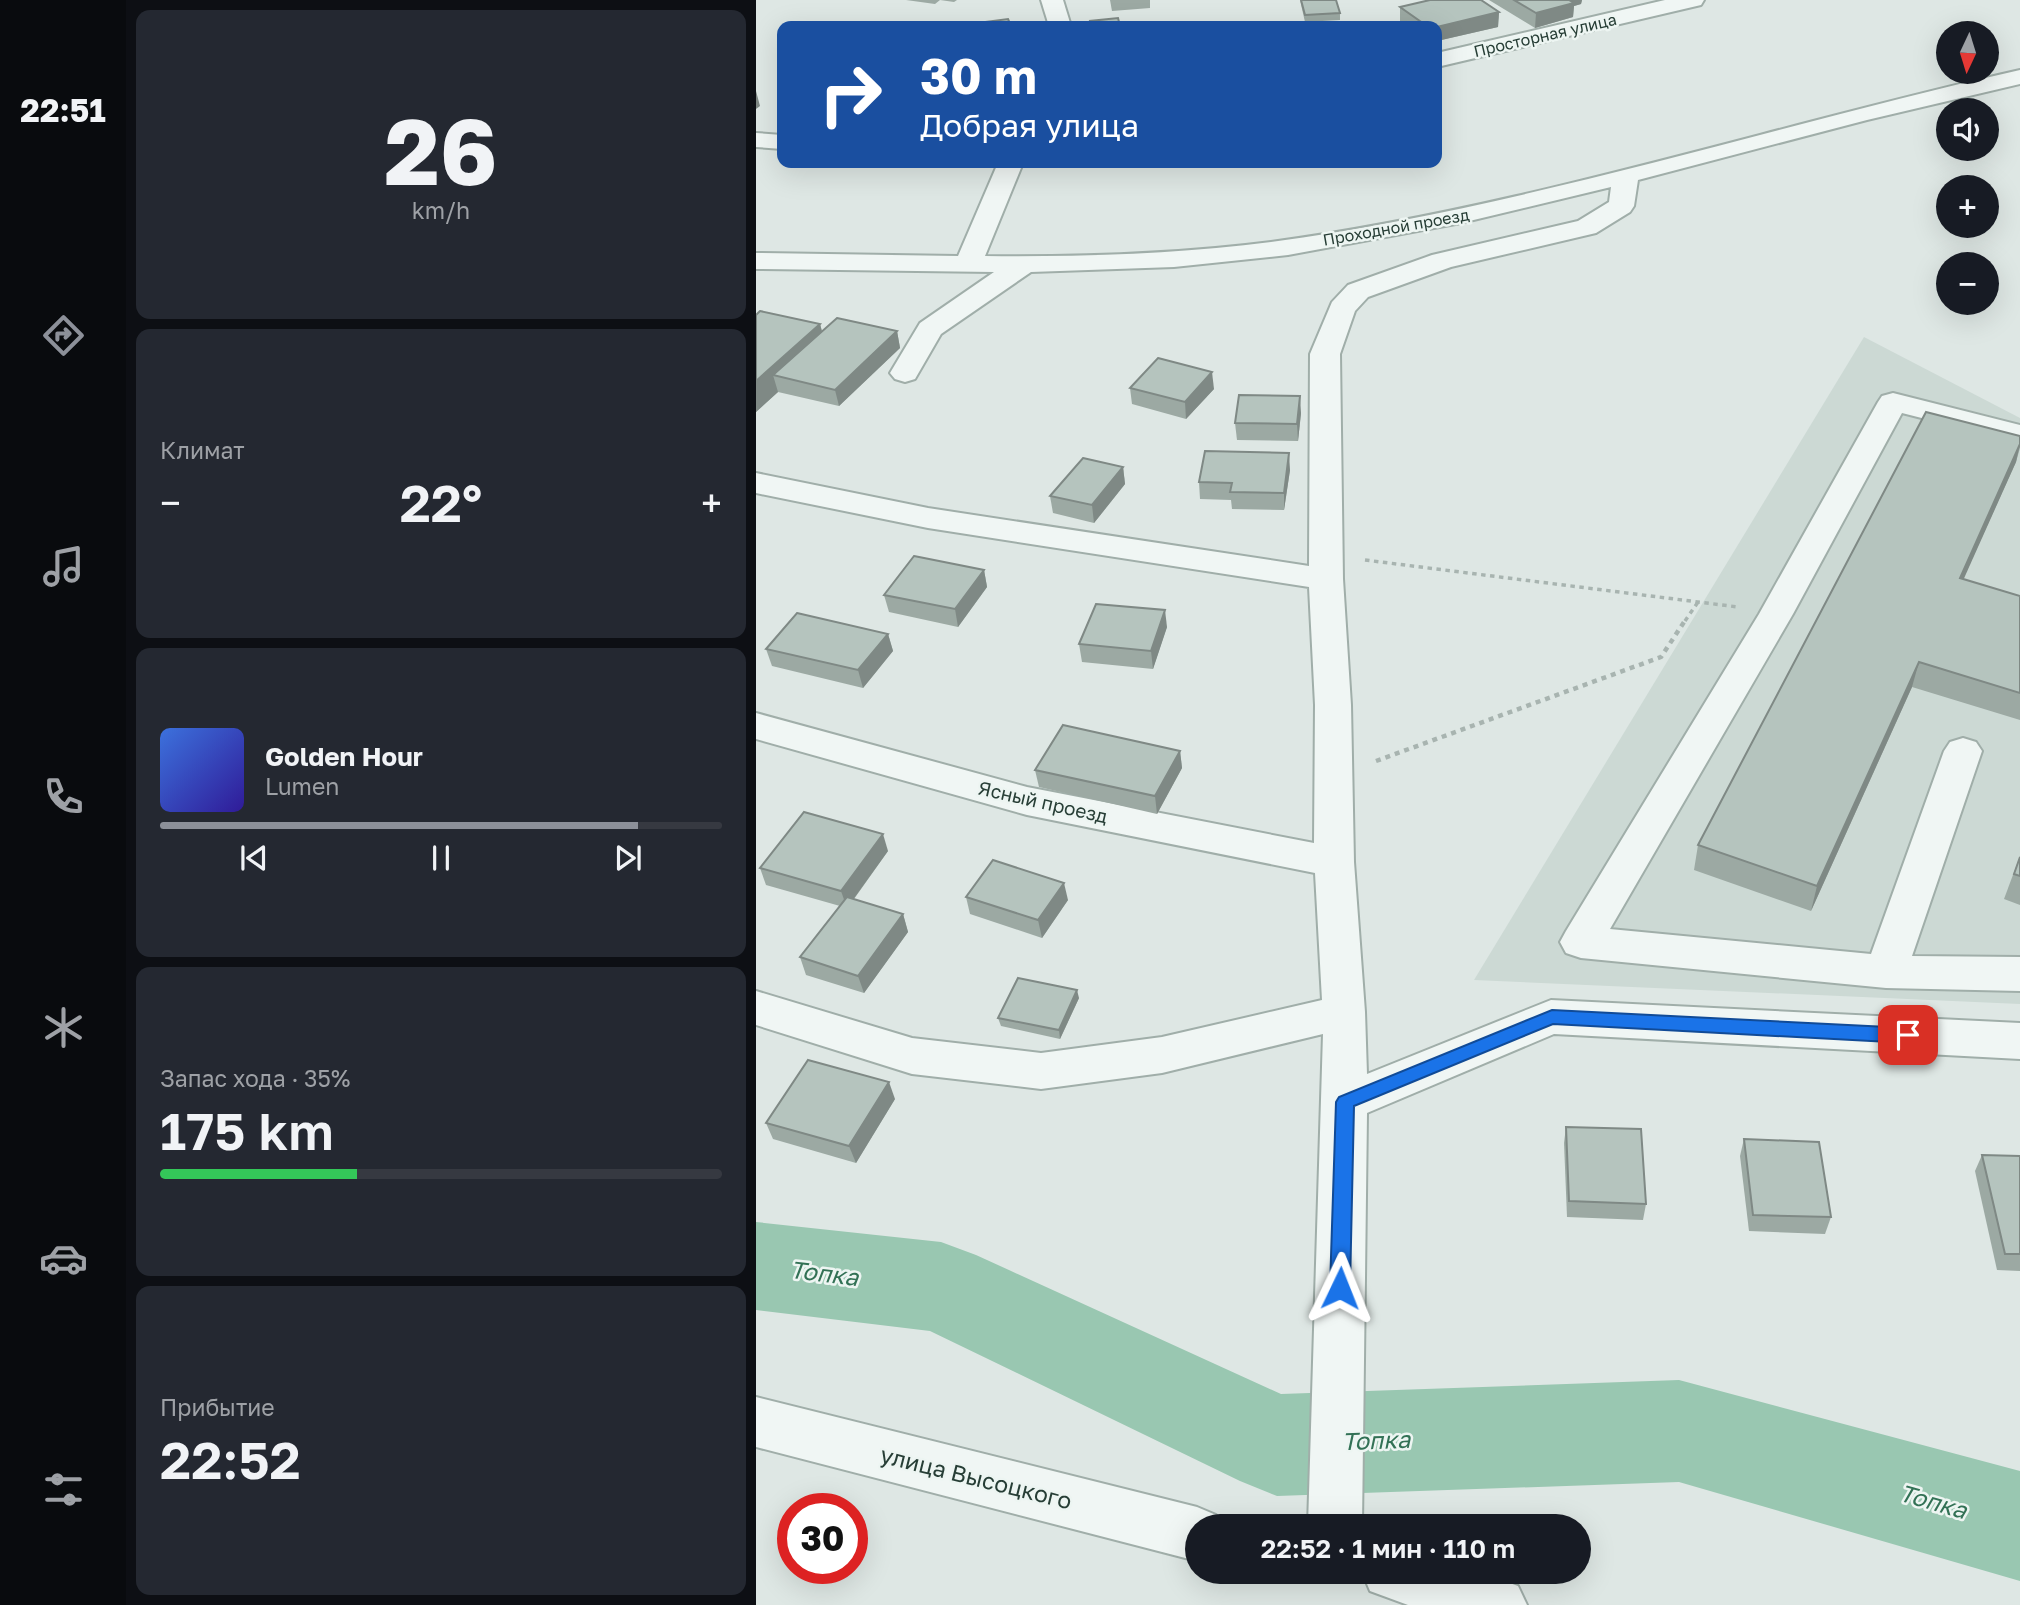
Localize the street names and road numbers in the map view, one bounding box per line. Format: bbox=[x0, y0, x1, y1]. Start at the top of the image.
street label: Просторная улица bbox=[1472, 9, 1618, 61]
street label: Проходной проезд bbox=[1321, 204, 1471, 250]
street label: Ясный проезд bbox=[976, 775, 1111, 828]
street label: улица Высоцкого bbox=[877, 1440, 1075, 1514]

